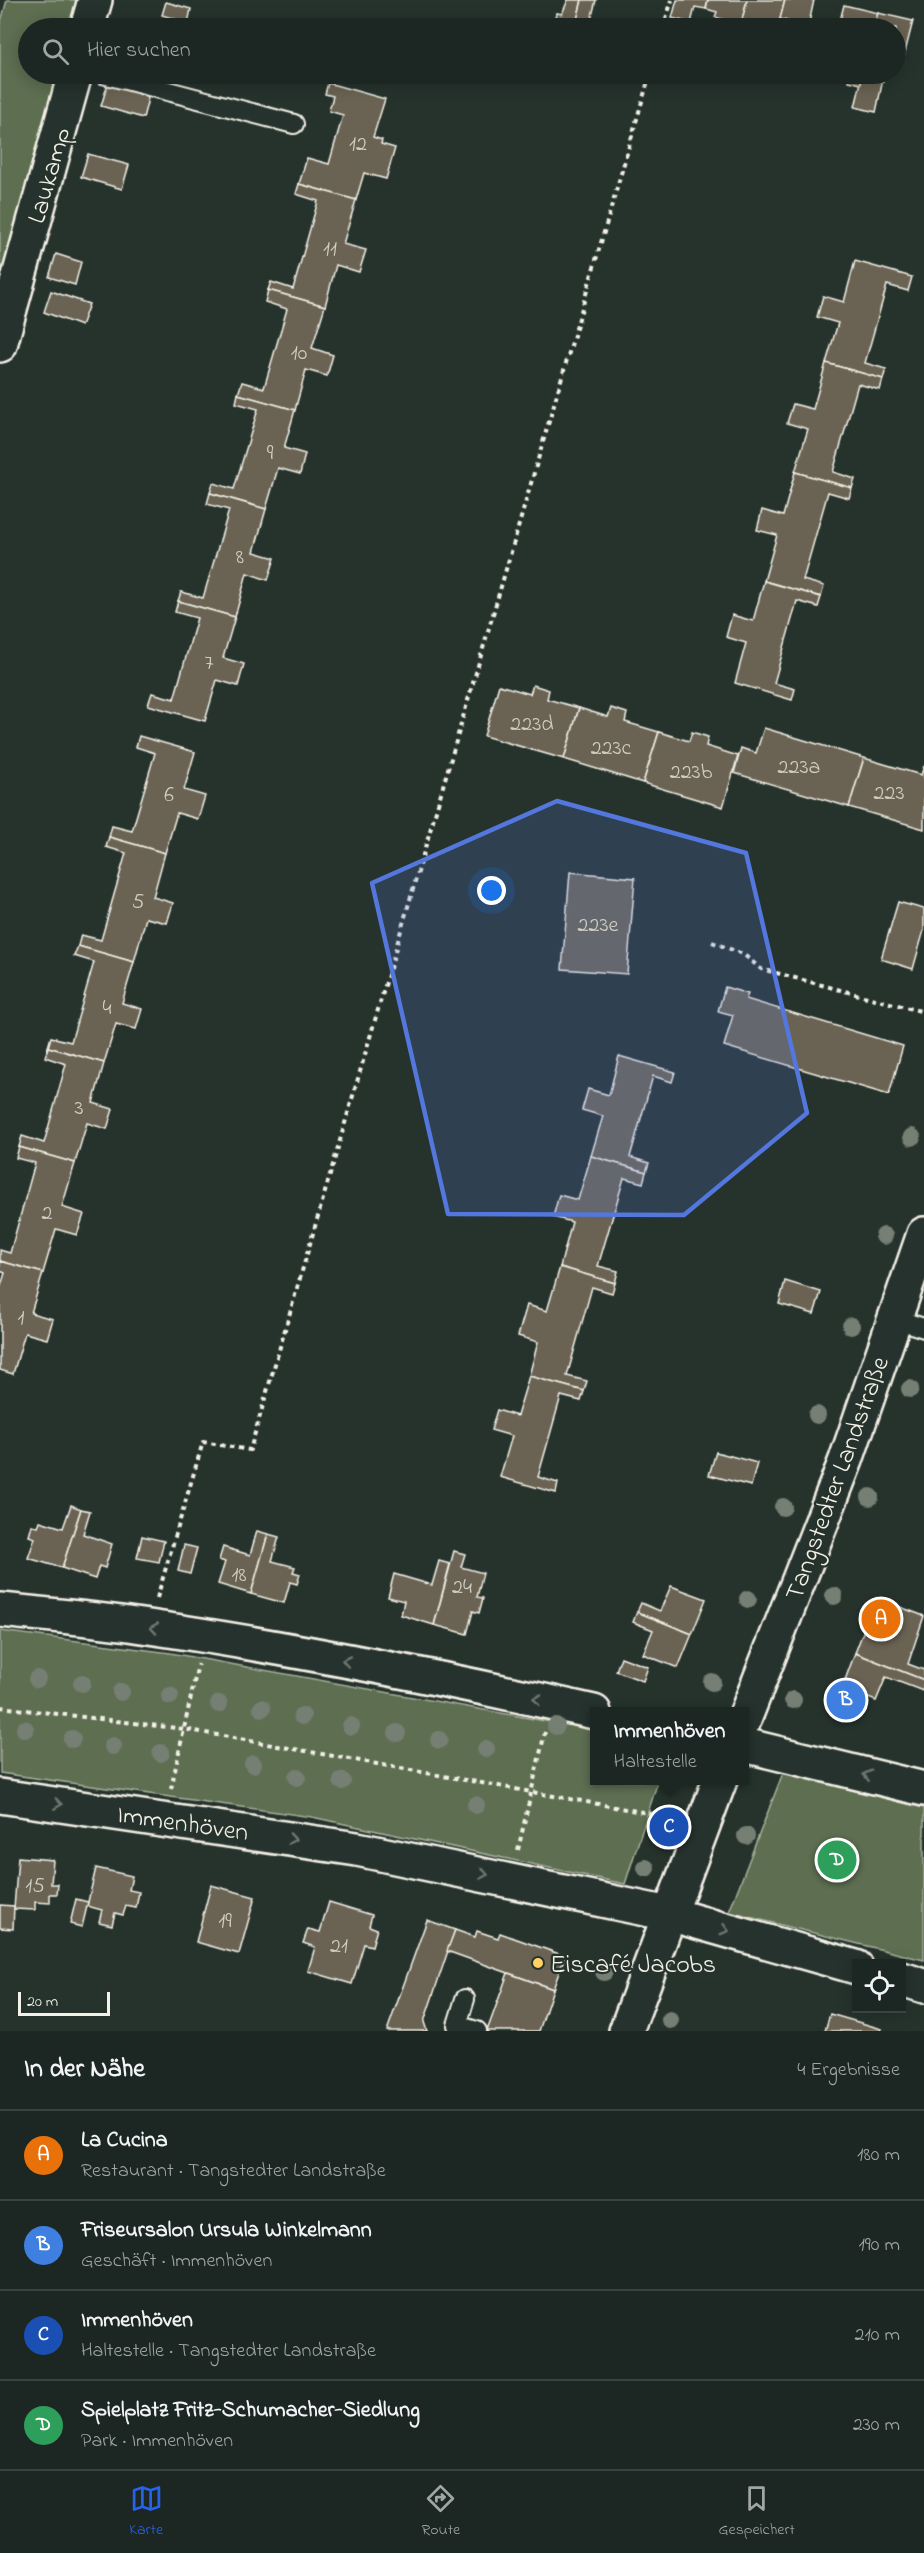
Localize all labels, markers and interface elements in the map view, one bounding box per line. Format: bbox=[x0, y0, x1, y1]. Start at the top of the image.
search box bbox=[18, 18, 906, 84]
icon: search bbox=[39, 35, 72, 68]
text: Hier suchen bbox=[87, 35, 191, 67]
street label: Laukamp bbox=[19, 123, 83, 228]
house number: 12 bbox=[349, 129, 367, 161]
house number: 11 bbox=[323, 234, 337, 266]
house number: 10 bbox=[291, 338, 307, 370]
house number: 9 bbox=[267, 438, 274, 470]
house number: 8 bbox=[236, 542, 244, 574]
house number: 7 bbox=[204, 648, 214, 680]
house number: 223d bbox=[510, 709, 554, 741]
house number: 223c bbox=[591, 733, 632, 765]
house number: 223a bbox=[778, 752, 820, 784]
house number: 223b bbox=[670, 757, 713, 789]
house number: 223 bbox=[874, 778, 904, 810]
house number: 6 bbox=[164, 780, 174, 812]
your location bbox=[477, 876, 506, 905]
house number: 5 bbox=[132, 887, 144, 919]
house number: 223e bbox=[578, 910, 619, 942]
house number: 4 bbox=[102, 993, 112, 1025]
house number: 3 bbox=[74, 1093, 84, 1125]
house number: 2 bbox=[42, 1198, 53, 1230]
house number: 1 bbox=[18, 1303, 25, 1335]
street label: Tangstedter Landstraße bbox=[777, 1351, 901, 1606]
house number: 18 bbox=[231, 1560, 247, 1592]
house number: 24 bbox=[452, 1572, 472, 1604]
pin: A bbox=[862, 1596, 900, 1642]
one-way arrow bbox=[149, 1622, 158, 1634]
one-way arrow bbox=[341, 1655, 351, 1668]
pin: B bbox=[826, 1678, 866, 1722]
one-way arrow bbox=[532, 1693, 542, 1706]
popup bbox=[590, 1707, 749, 1785]
text: Immenhöven bbox=[614, 1716, 725, 1748]
text: Haltestelle bbox=[614, 1748, 697, 1777]
one-way arrow bbox=[862, 1769, 872, 1782]
street label: Immenhöven bbox=[115, 1797, 251, 1853]
one-way arrow bbox=[53, 1798, 63, 1810]
pin: C bbox=[650, 1804, 688, 1850]
one-way arrow bbox=[288, 1832, 297, 1844]
pin: D bbox=[818, 1838, 856, 1882]
one-way arrow bbox=[479, 1867, 489, 1880]
house number: 15 bbox=[25, 1871, 45, 1903]
house number: 19 bbox=[218, 1906, 232, 1938]
one-way arrow bbox=[720, 1923, 730, 1935]
house number: 21 bbox=[330, 1931, 348, 1963]
place label: Eiscafé Jacobs bbox=[550, 1947, 716, 1985]
marker: Eiscafé Jacobs bbox=[531, 1956, 545, 1970]
map controls bbox=[852, 1959, 906, 2013]
button: locate bbox=[852, 1959, 906, 2013]
scale bar bbox=[18, 1989, 110, 2016]
text: 20 m bbox=[27, 1990, 58, 2014]
text: In der Nähe bbox=[24, 2051, 145, 2089]
text: 4 Ergebnisse bbox=[797, 2056, 900, 2085]
text: La Cucina bbox=[81, 2125, 168, 2157]
text: A bbox=[37, 2141, 50, 2170]
text: 180 m bbox=[857, 2141, 900, 2170]
text: Restaurant · Tangstedter Landstraße bbox=[81, 2157, 386, 2186]
text: Friseursalon Ursula Winkelmann bbox=[81, 2215, 372, 2247]
text: B bbox=[37, 2231, 50, 2260]
text: 190 m bbox=[858, 2231, 900, 2260]
text: Geschäft · Immenhöven bbox=[81, 2247, 272, 2276]
text: Immenhöven bbox=[81, 2305, 193, 2337]
text: C bbox=[38, 2321, 49, 2350]
text: 210 m bbox=[855, 2321, 900, 2350]
text: Haltestelle · Tangstedter Landstraße bbox=[81, 2337, 376, 2366]
text: Spielplatz Fritz-Schumacher-Siedlung bbox=[81, 2395, 420, 2427]
text: D bbox=[36, 2411, 51, 2440]
text: 230 m bbox=[853, 2411, 900, 2440]
text: Park · Immenhöven bbox=[81, 2427, 233, 2456]
tab: Karte bbox=[129, 2482, 163, 2542]
tab: Route bbox=[421, 2482, 460, 2542]
tab: Gespeichert bbox=[719, 2482, 795, 2542]

